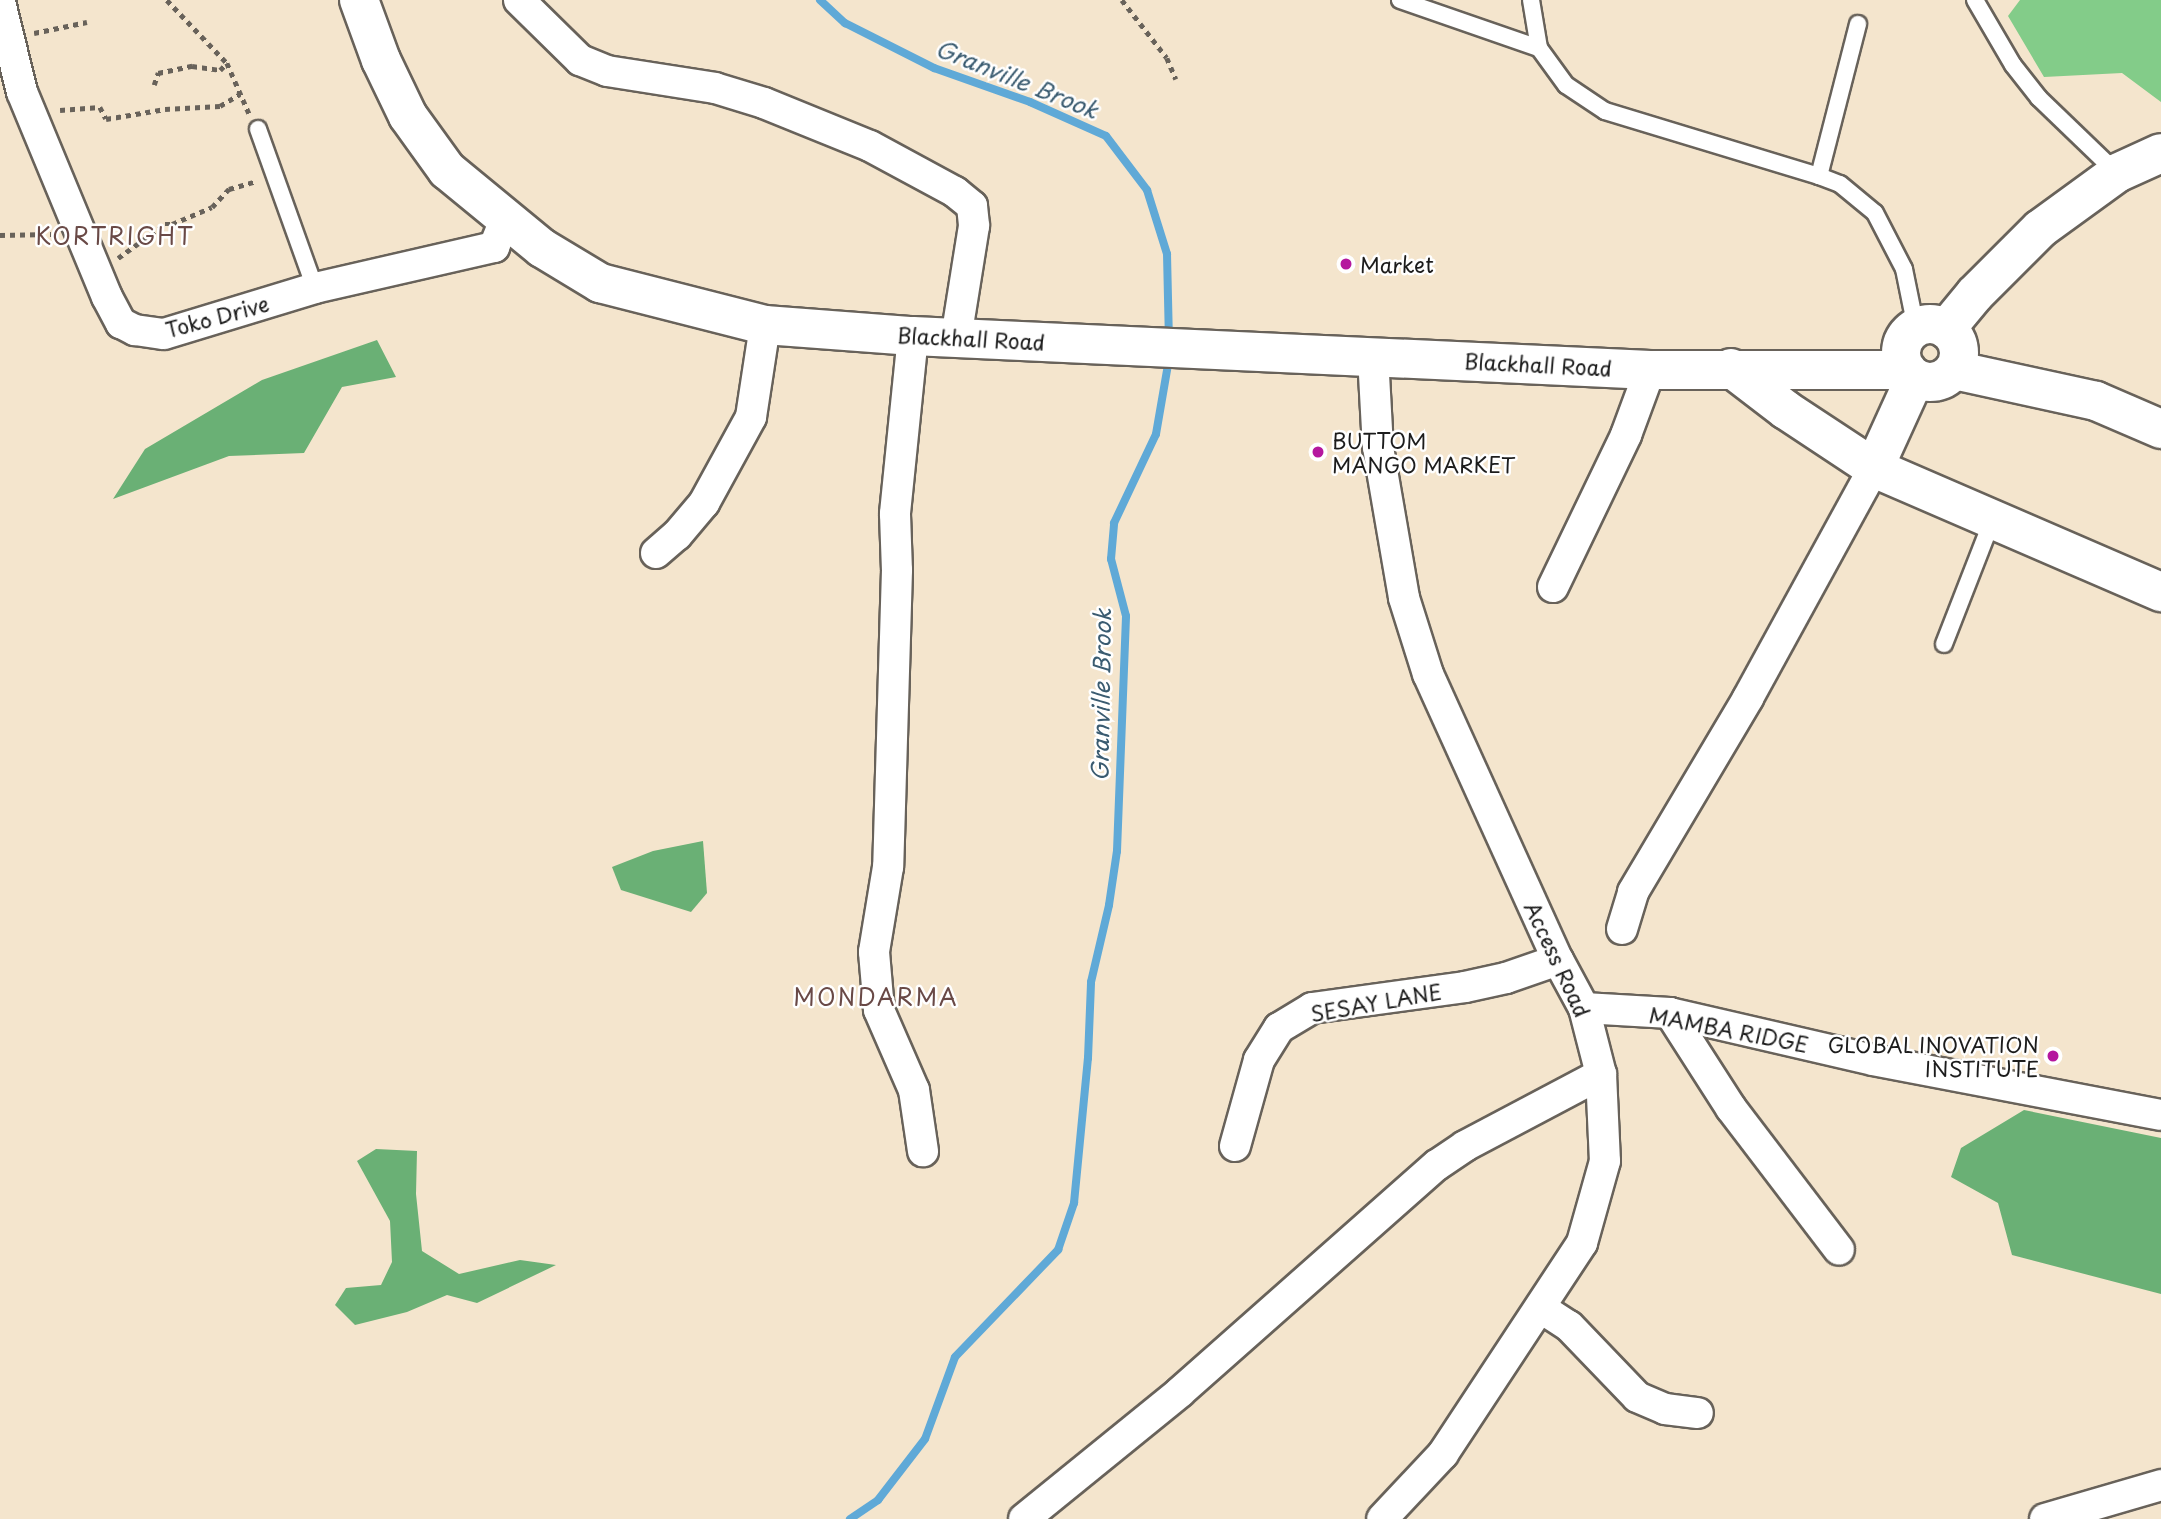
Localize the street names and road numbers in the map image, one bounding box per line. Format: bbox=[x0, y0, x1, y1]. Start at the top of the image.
street label: Toko Drive bbox=[162, 290, 272, 342]
street label: Blackhall Road bbox=[896, 322, 1046, 354]
street label: Blackhall Road bbox=[1463, 348, 1613, 380]
street label: Access Road bbox=[1520, 897, 1596, 1021]
street label: SESAY LANE bbox=[1310, 978, 1442, 1026]
street label: MAMBA RIDGE bbox=[1648, 1001, 1810, 1057]

